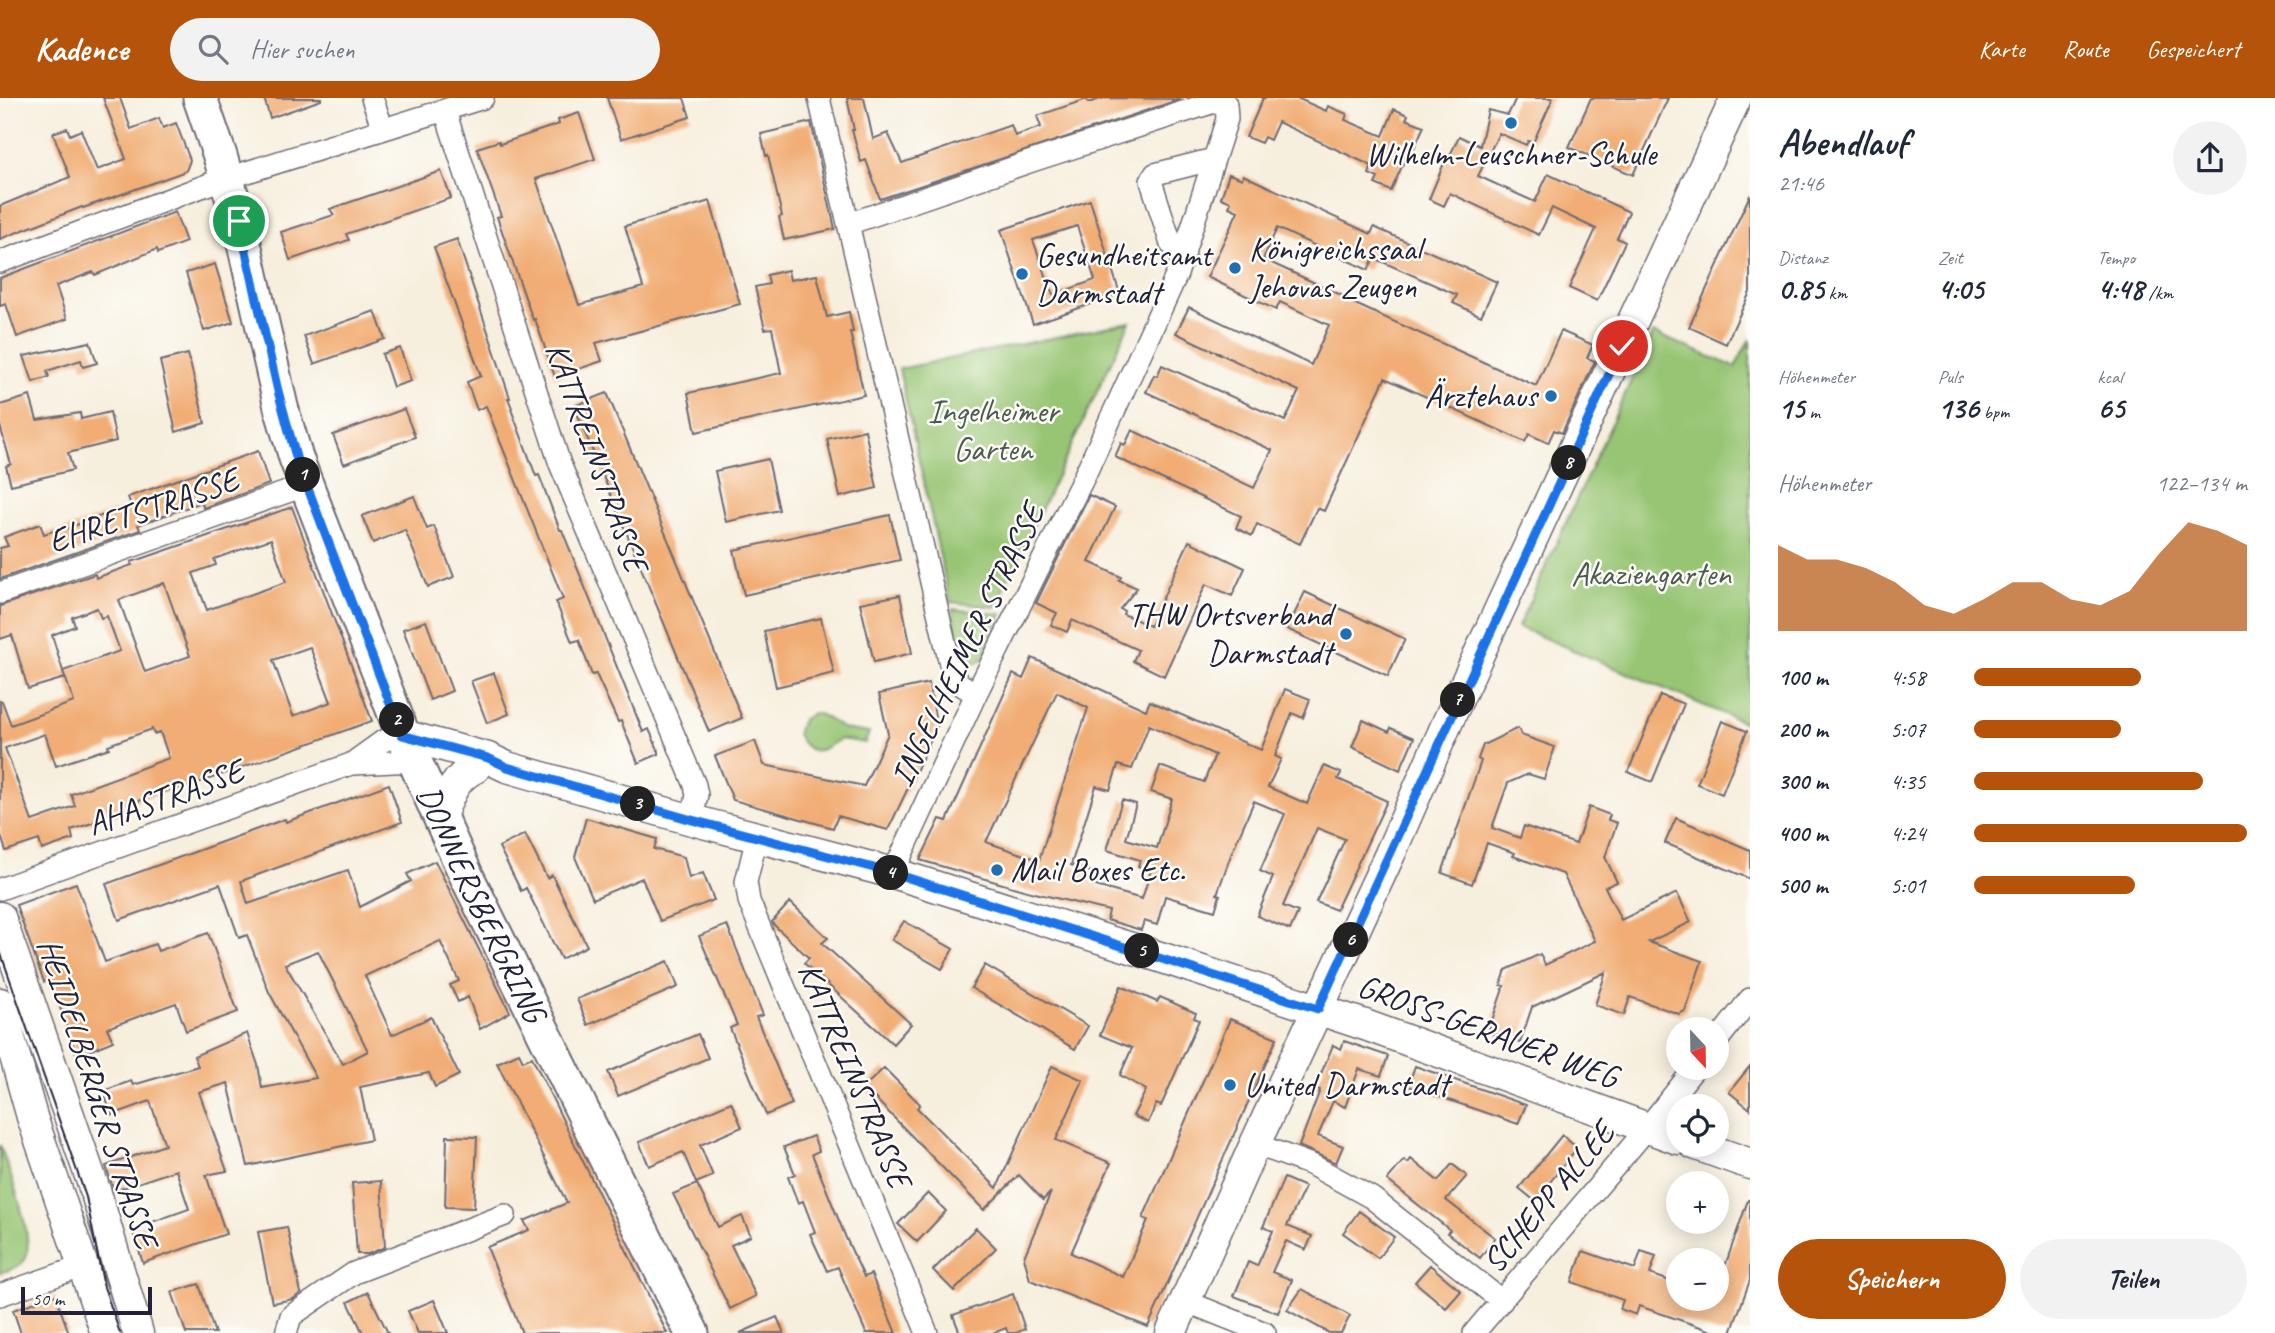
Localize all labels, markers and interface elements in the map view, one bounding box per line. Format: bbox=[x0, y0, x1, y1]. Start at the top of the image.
search box bbox=[170, 18, 660, 81]
text: Kadence bbox=[35, 28, 128, 70]
icon: search bbox=[194, 30, 232, 68]
text: Hier suchen bbox=[250, 33, 355, 66]
text: Karte bbox=[1979, 34, 2025, 64]
text: Route bbox=[2063, 34, 2108, 64]
text: Gespeichert bbox=[2146, 34, 2240, 64]
marker: Wilhelm-Leuschner-Schule bbox=[1503, 115, 1519, 131]
text: Abendlauf bbox=[1778, 119, 1908, 166]
button: share bbox=[2173, 121, 2247, 195]
place label: Wilhelm-Leuschner-Schule bbox=[1366, 133, 1659, 175]
text: 21:46 bbox=[1778, 169, 1824, 198]
pin bbox=[209, 191, 269, 251]
icon: arrive bbox=[220, 202, 258, 240]
place label: Königreichssaal Jehovas Zeugen bbox=[1247, 228, 1426, 308]
place label: Gesundheitsamt Darmstadt bbox=[1036, 234, 1214, 314]
text: Distanz bbox=[1778, 246, 1828, 270]
text: Zeit bbox=[1938, 246, 1963, 270]
text: Tempo bbox=[2097, 246, 2135, 270]
marker: Königreichssaal Jehovas Zeugen bbox=[1227, 260, 1243, 276]
marker: Gesundheitsamt Darmstadt bbox=[1014, 266, 1030, 282]
text: 0.85 bbox=[1778, 270, 1824, 308]
text: 4:05 bbox=[1938, 270, 1984, 308]
text: 4:48 bbox=[2097, 270, 2144, 308]
text: km bbox=[1824, 281, 1847, 305]
text: /km bbox=[2144, 281, 2173, 305]
pin bbox=[1592, 316, 1652, 376]
icon: check bbox=[1603, 327, 1641, 365]
street label: KATTREINSTRASSE bbox=[536, 337, 659, 581]
text: Höhenmeter bbox=[1778, 365, 1855, 389]
text: Puls bbox=[1938, 365, 1963, 389]
text: kcal bbox=[2097, 365, 2122, 389]
place label: Ärztehaus bbox=[1425, 375, 1540, 417]
marker: Ärztehaus bbox=[1543, 388, 1559, 404]
text: 15 bbox=[1778, 389, 1805, 427]
text: 136 bbox=[1938, 389, 1979, 427]
text: 65 bbox=[2097, 389, 2124, 427]
park label: Ingelheimer Garten bbox=[928, 390, 1061, 470]
text: m bbox=[1805, 400, 1820, 424]
text: bpm bbox=[1979, 400, 2009, 424]
pin: 8 bbox=[1552, 446, 1586, 480]
text: 8 bbox=[1564, 450, 1573, 474]
street label: EHRETSTRASSE bbox=[43, 456, 248, 562]
pin: 1 bbox=[286, 458, 320, 492]
text: 1 bbox=[298, 462, 307, 486]
text: Höhenmeter bbox=[1778, 469, 1871, 498]
text: 122–134 m bbox=[2156, 469, 2247, 498]
street label: INGELHEIMER STRASSE bbox=[880, 493, 1056, 793]
park label: Akaziengarten bbox=[1571, 553, 1732, 595]
place label: THW Ortsverband Darmstadt bbox=[1128, 594, 1337, 674]
marker: THW Ortsverband Darmstadt bbox=[1338, 626, 1354, 642]
text: 100 m bbox=[1778, 663, 1828, 692]
text: 4:58 bbox=[1890, 663, 1926, 692]
pin: 7 bbox=[1440, 682, 1476, 718]
text: 7 bbox=[1453, 687, 1462, 711]
pin: 2 bbox=[380, 702, 414, 738]
text: 2 bbox=[392, 707, 401, 731]
text: 200 m bbox=[1778, 715, 1828, 744]
text: 5:07 bbox=[1890, 715, 1926, 744]
street label: AHASTRASSE bbox=[81, 748, 253, 845]
text: 300 m bbox=[1778, 767, 1828, 796]
text: 4:35 bbox=[1890, 767, 1926, 796]
street label: DONNERSBERGRING bbox=[408, 779, 558, 1032]
pin: 3 bbox=[620, 786, 656, 822]
text: 3 bbox=[633, 791, 642, 815]
text: 400 m bbox=[1778, 819, 1828, 848]
text: 4:24 bbox=[1890, 819, 1926, 848]
place label: Mail Boxes Etc. bbox=[1011, 849, 1186, 891]
pin: 4 bbox=[874, 856, 908, 890]
text: 4 bbox=[886, 860, 895, 884]
marker: Mail Boxes Etc. bbox=[989, 862, 1005, 878]
text: 500 m bbox=[1778, 871, 1827, 900]
text: 5:01 bbox=[1890, 871, 1926, 900]
pin: 6 bbox=[1334, 922, 1368, 958]
text: 6 bbox=[1346, 927, 1355, 951]
street label: HEIDELBERGER STRASSE bbox=[28, 933, 169, 1257]
pin: 5 bbox=[1124, 934, 1160, 968]
text: 5 bbox=[1137, 938, 1146, 962]
street label: KATTREINSTRASSE bbox=[789, 956, 923, 1197]
street label: GROSS-GERAUER WEG bbox=[1352, 965, 1627, 1099]
north arrow bbox=[1666, 1017, 1729, 1080]
map controls bbox=[1666, 1017, 1729, 1311]
place label: United Darmstadt bbox=[1244, 1064, 1453, 1106]
marker: United Darmstadt bbox=[1222, 1077, 1238, 1093]
button: locate bbox=[1666, 1094, 1729, 1157]
street label: SCHEPP ALLEE bbox=[1473, 1109, 1626, 1281]
button: + bbox=[1666, 1171, 1729, 1234]
button: Speichern bbox=[1778, 1239, 2006, 1319]
button: Teilen bbox=[2020, 1239, 2247, 1319]
button: − bbox=[1666, 1248, 1729, 1311]
scale bar bbox=[21, 1284, 152, 1316]
text: 50 m bbox=[32, 1287, 64, 1311]

